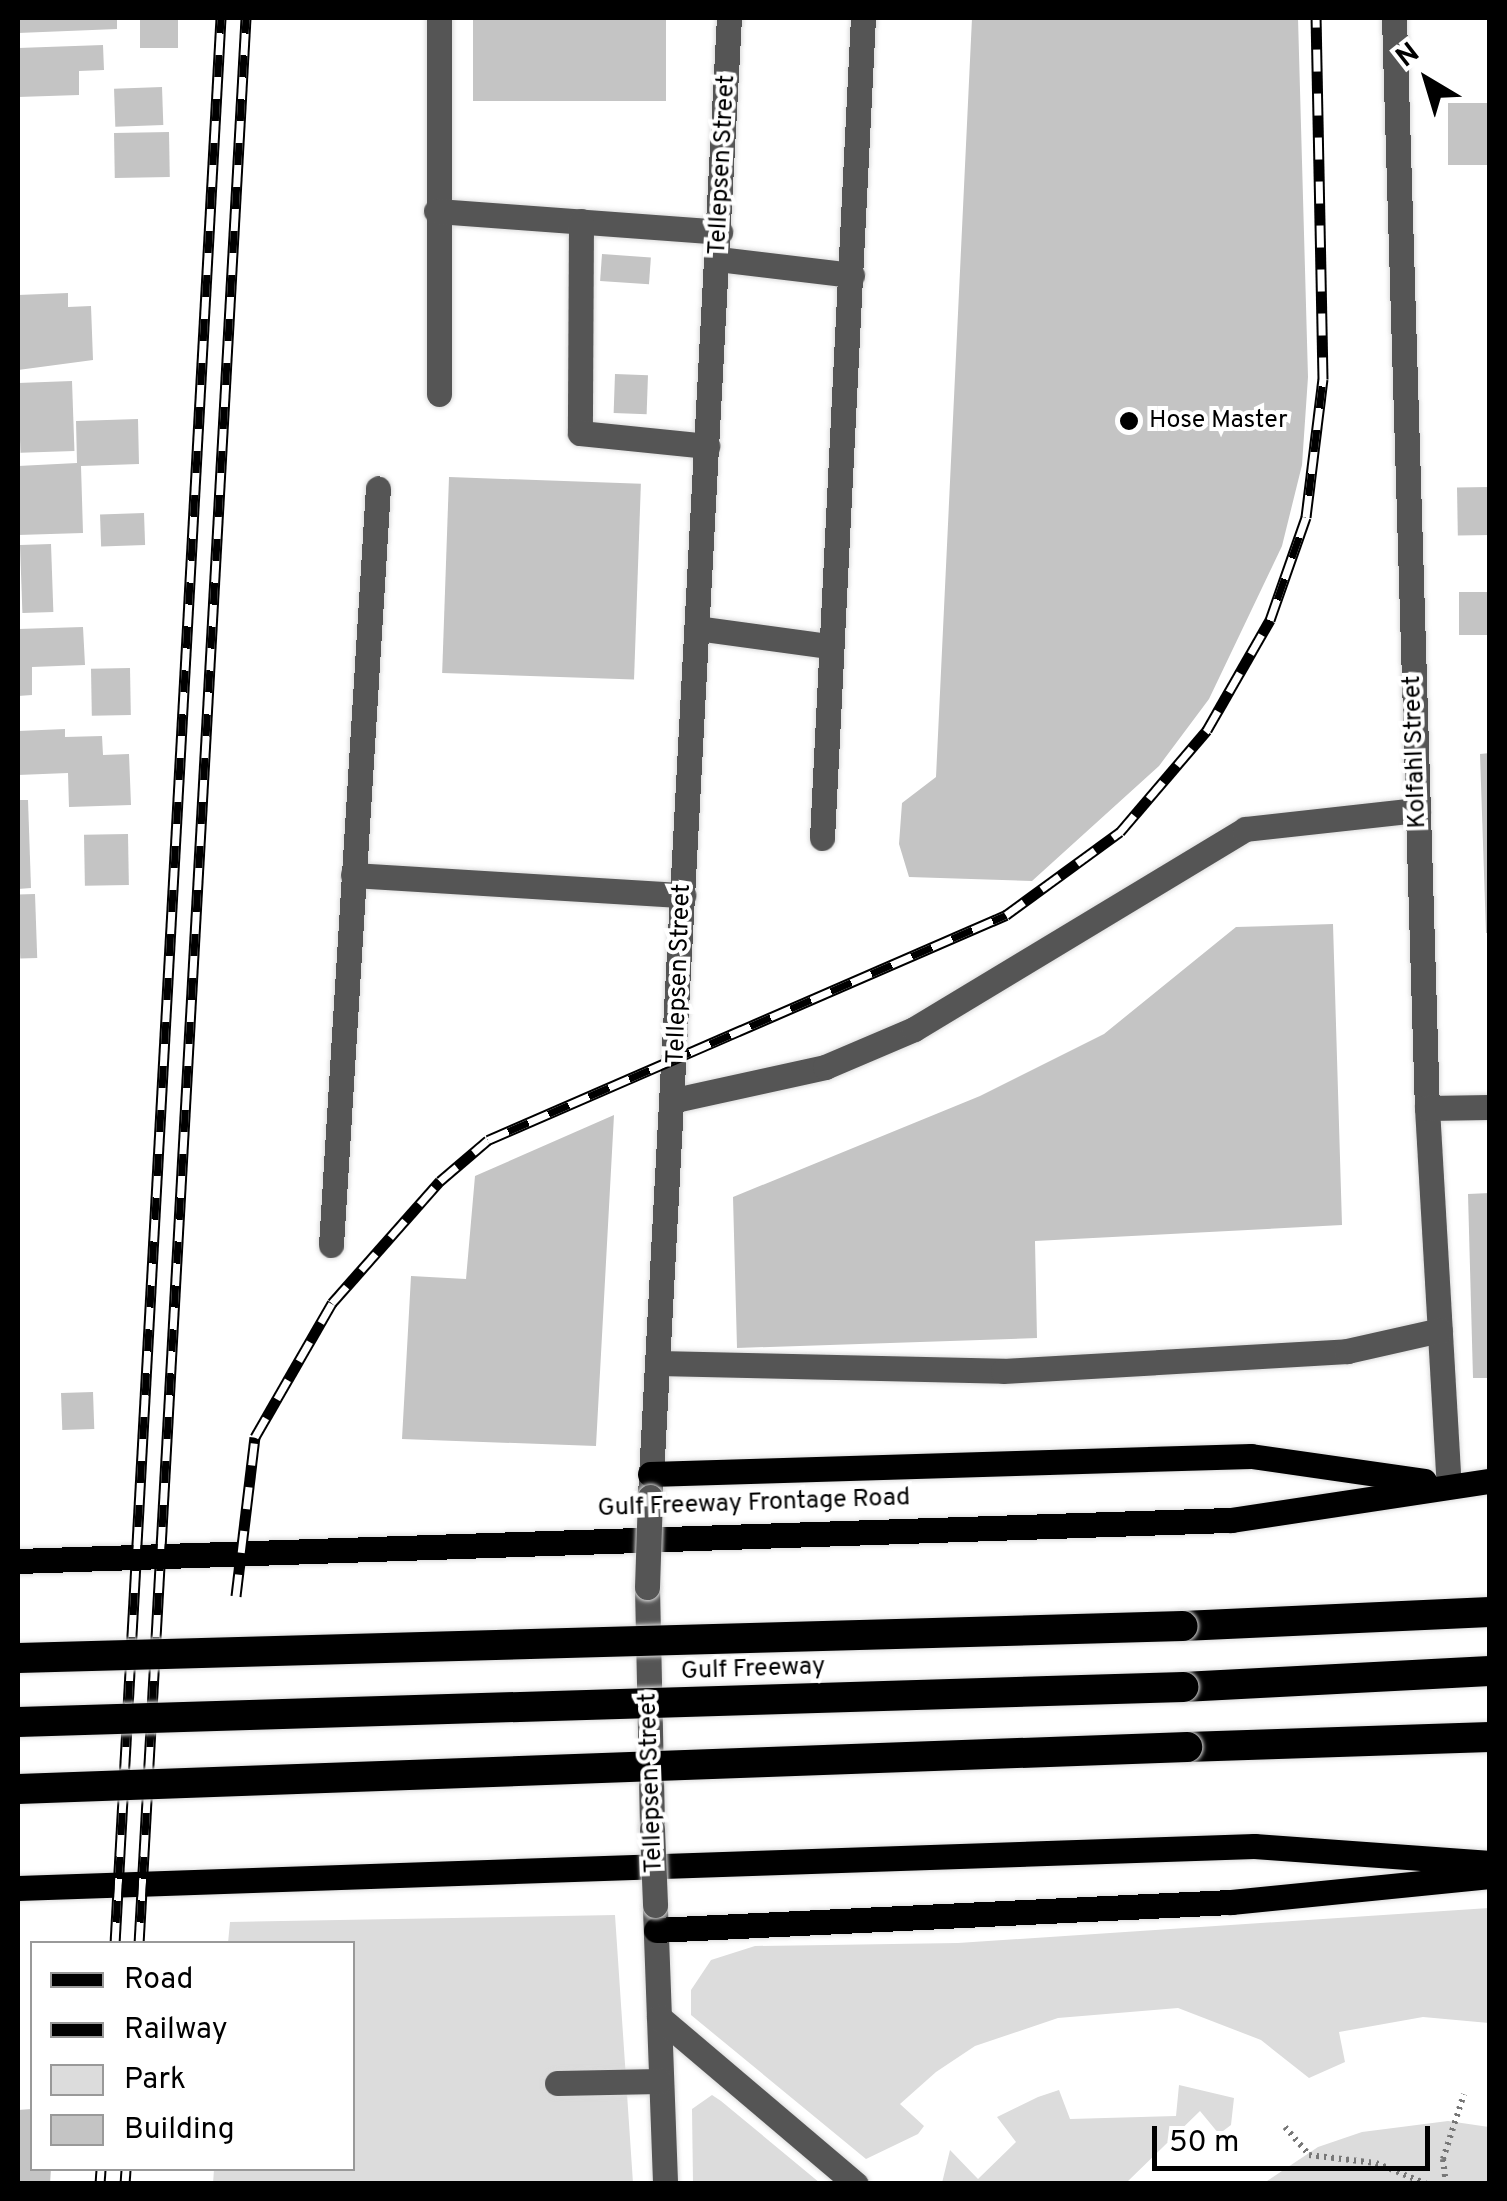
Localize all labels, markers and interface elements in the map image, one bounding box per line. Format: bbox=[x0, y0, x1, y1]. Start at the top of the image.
north arrow bbox=[1377, 30, 1477, 130]
text: N bbox=[1390, 36, 1428, 77]
street label: Tellepsen Street bbox=[703, 74, 743, 256]
place label: Hose Master bbox=[1149, 406, 1288, 436]
marker: Hose Master bbox=[1118, 410, 1140, 432]
street label: Kolfahl Street bbox=[1398, 675, 1434, 829]
street label: Tellepsen Street bbox=[662, 883, 698, 1065]
street label: Gulf Freeway Frontage Road bbox=[597, 1484, 911, 1524]
street label: Gulf Freeway bbox=[680, 1652, 826, 1688]
street label: Tellepsen Street bbox=[634, 1692, 670, 1874]
legend bbox=[30, 1941, 355, 2171]
text: Road bbox=[124, 1962, 193, 1999]
text: Railway bbox=[124, 2012, 228, 2049]
text: Park bbox=[124, 2062, 186, 2099]
scale bar bbox=[1157, 2106, 1434, 2168]
text: Building bbox=[124, 2112, 235, 2149]
text: 50 m bbox=[1169, 2125, 1239, 2162]

